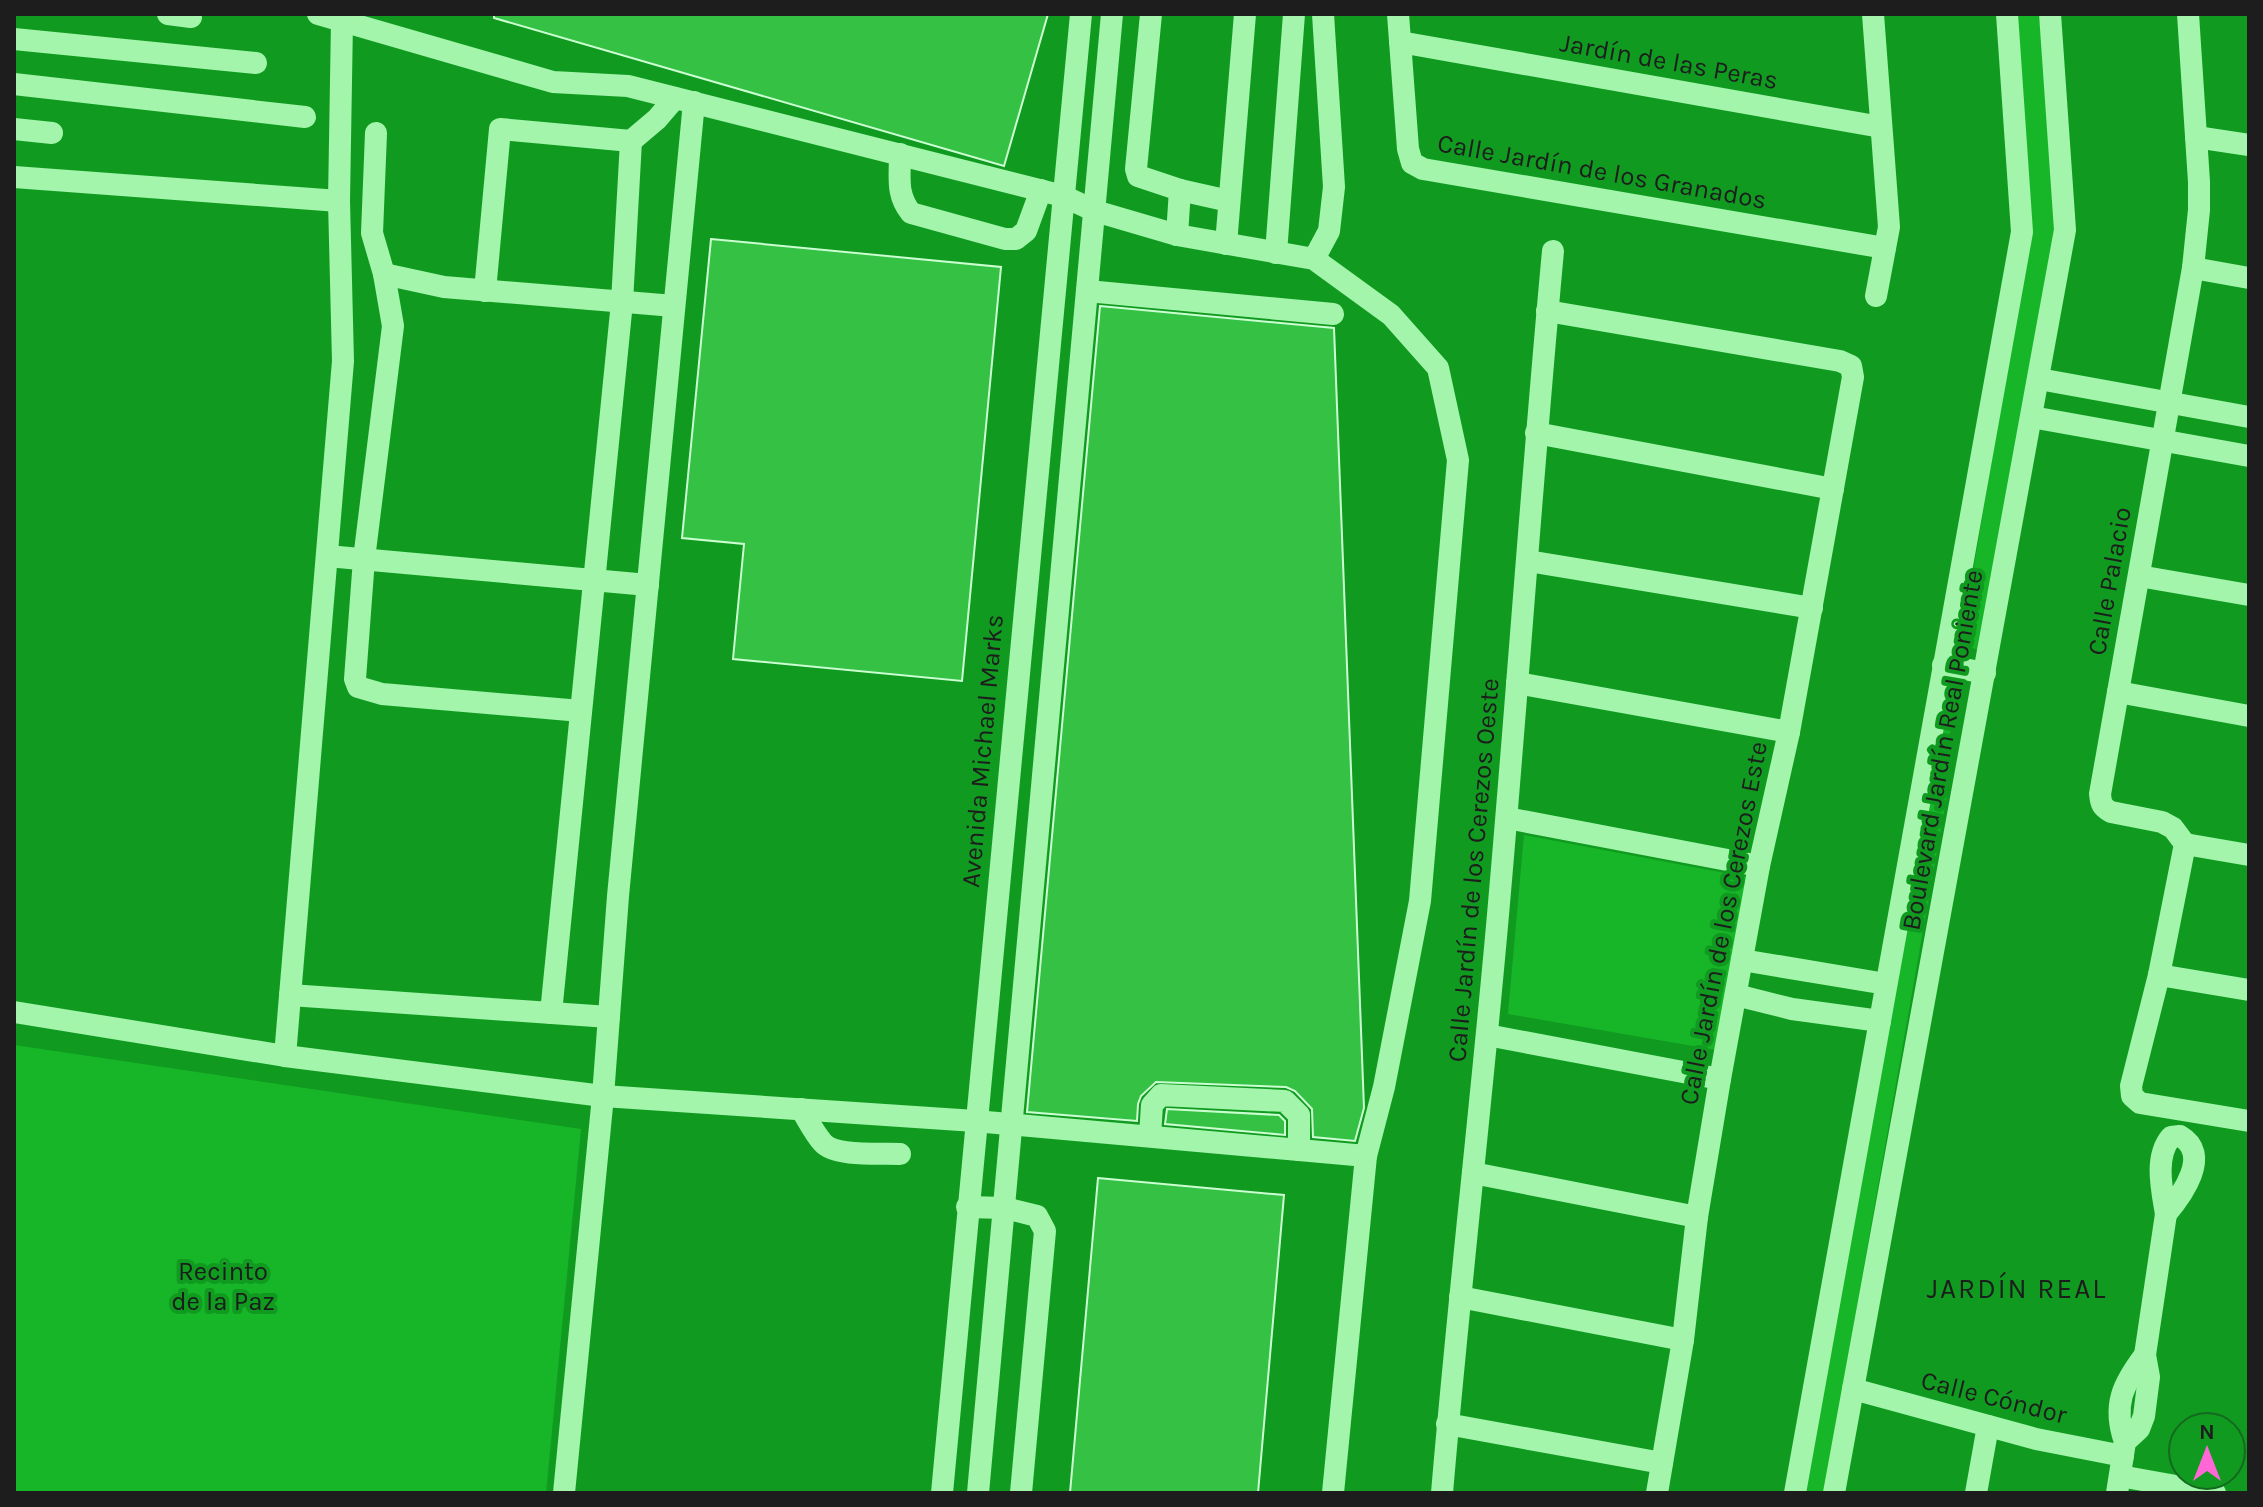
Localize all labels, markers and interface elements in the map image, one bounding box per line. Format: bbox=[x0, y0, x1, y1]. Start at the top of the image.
street label: Jardín de las Peras bbox=[1558, 27, 1780, 96]
street label: Calle Jardín de los Granados bbox=[1435, 127, 1769, 216]
street label: Calle Palacio bbox=[2081, 505, 2138, 658]
street label: Boulevard Jardín Real Poniente bbox=[1895, 567, 1989, 933]
street label: Avenida Michael Marks bbox=[955, 613, 1010, 889]
street label: Calle Jardín de los Cerezos Oeste bbox=[1441, 677, 1506, 1063]
street label: Calle Jardín de los Cerezos Este bbox=[1673, 739, 1774, 1107]
park label: Recinto de la Paz bbox=[171, 1256, 275, 1317]
district label: JARDÍN REAL bbox=[1927, 1271, 2107, 1305]
street label: Calle Cóndor bbox=[1918, 1364, 2071, 1431]
north arrow bbox=[2167, 1411, 2247, 1491]
text: N bbox=[2199, 1419, 2215, 1445]

